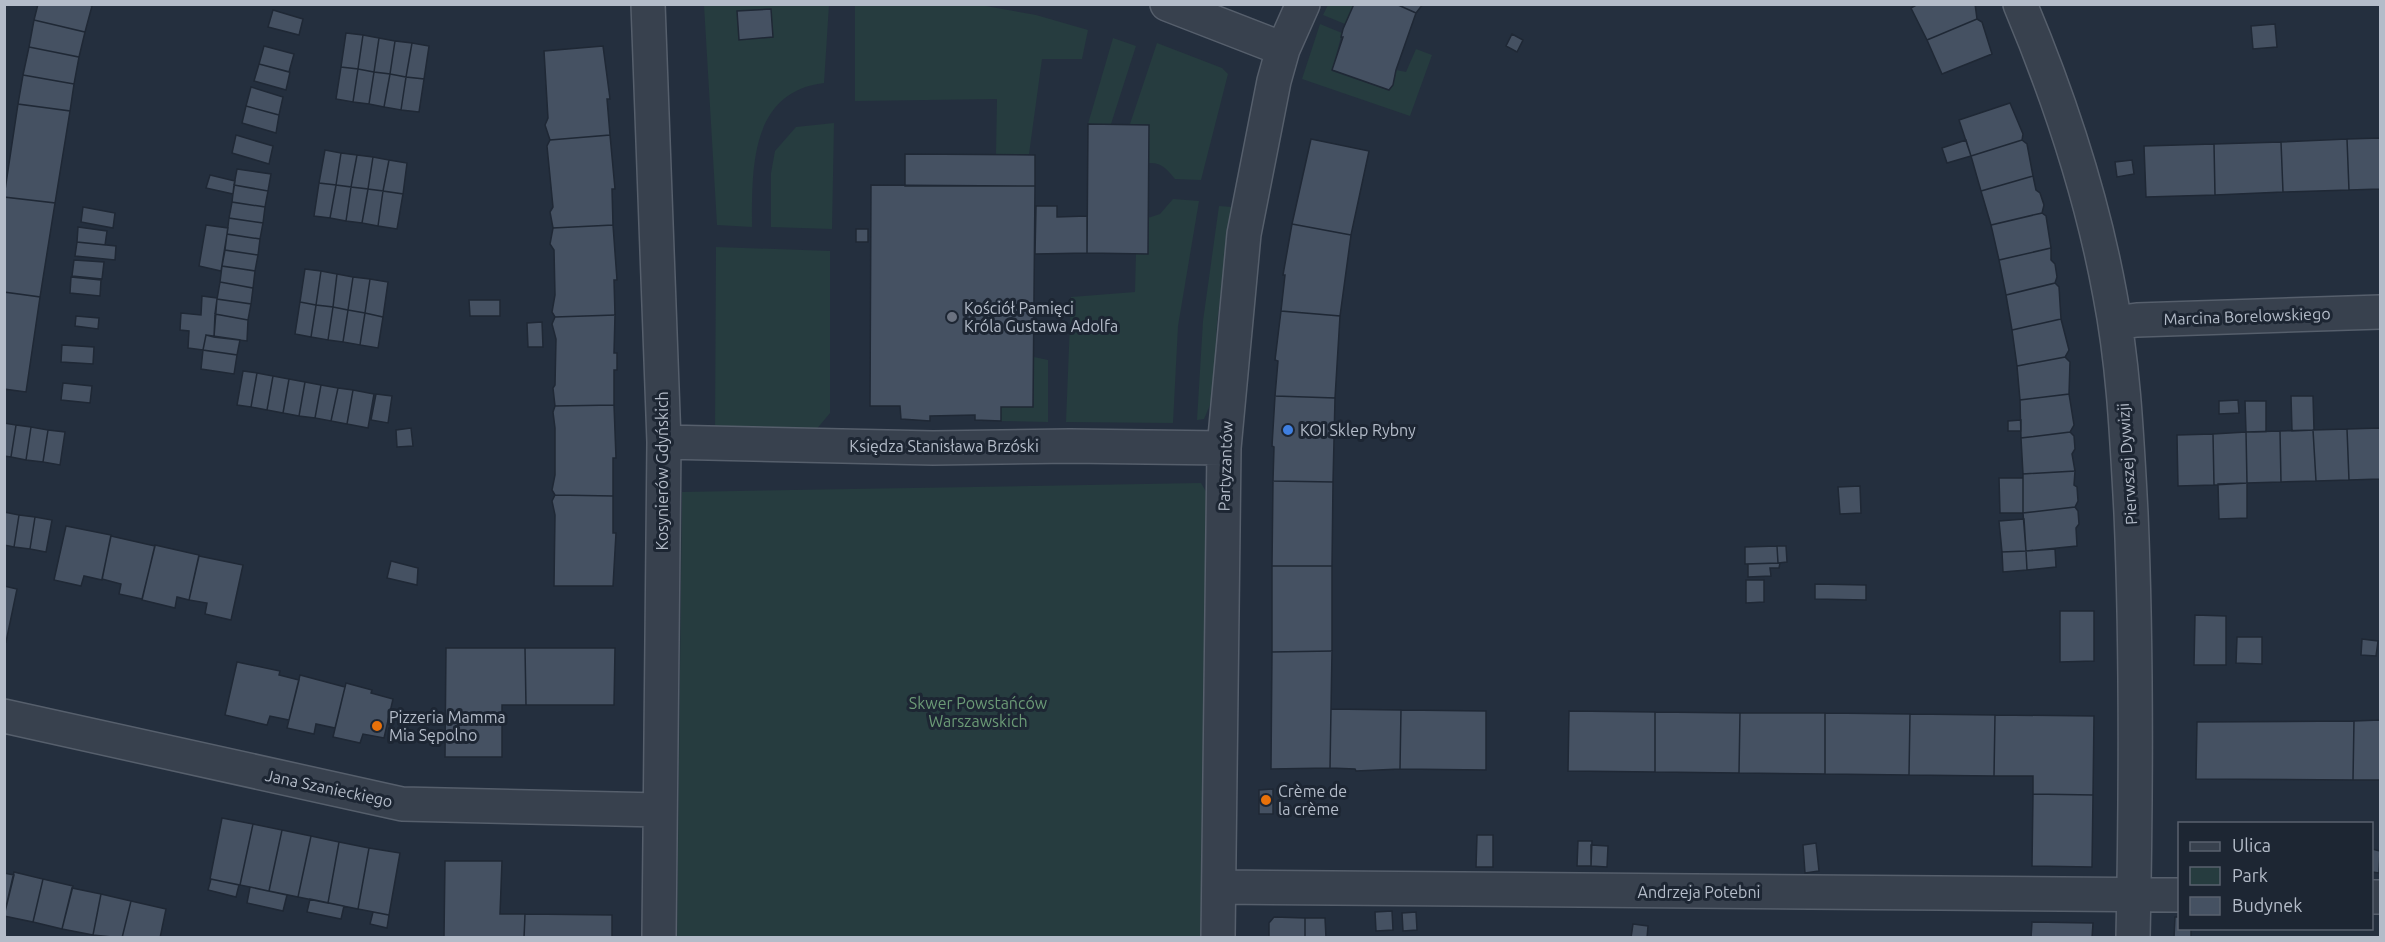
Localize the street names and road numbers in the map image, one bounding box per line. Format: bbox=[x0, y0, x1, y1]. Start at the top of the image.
street label: Marcina Borelowskiego bbox=[2163, 304, 2331, 328]
street label: Kosynierów Gdyńskich bbox=[653, 391, 671, 551]
street label: Pierwszej Dywizji bbox=[2114, 402, 2140, 526]
street label: Partyzantów bbox=[1214, 420, 1236, 512]
street label: Księdza Stanisława Brzóski bbox=[849, 437, 1039, 455]
street label: Jana Szanieckiego bbox=[264, 766, 394, 810]
street label: Andrzeja Potebni bbox=[1637, 883, 1761, 901]

